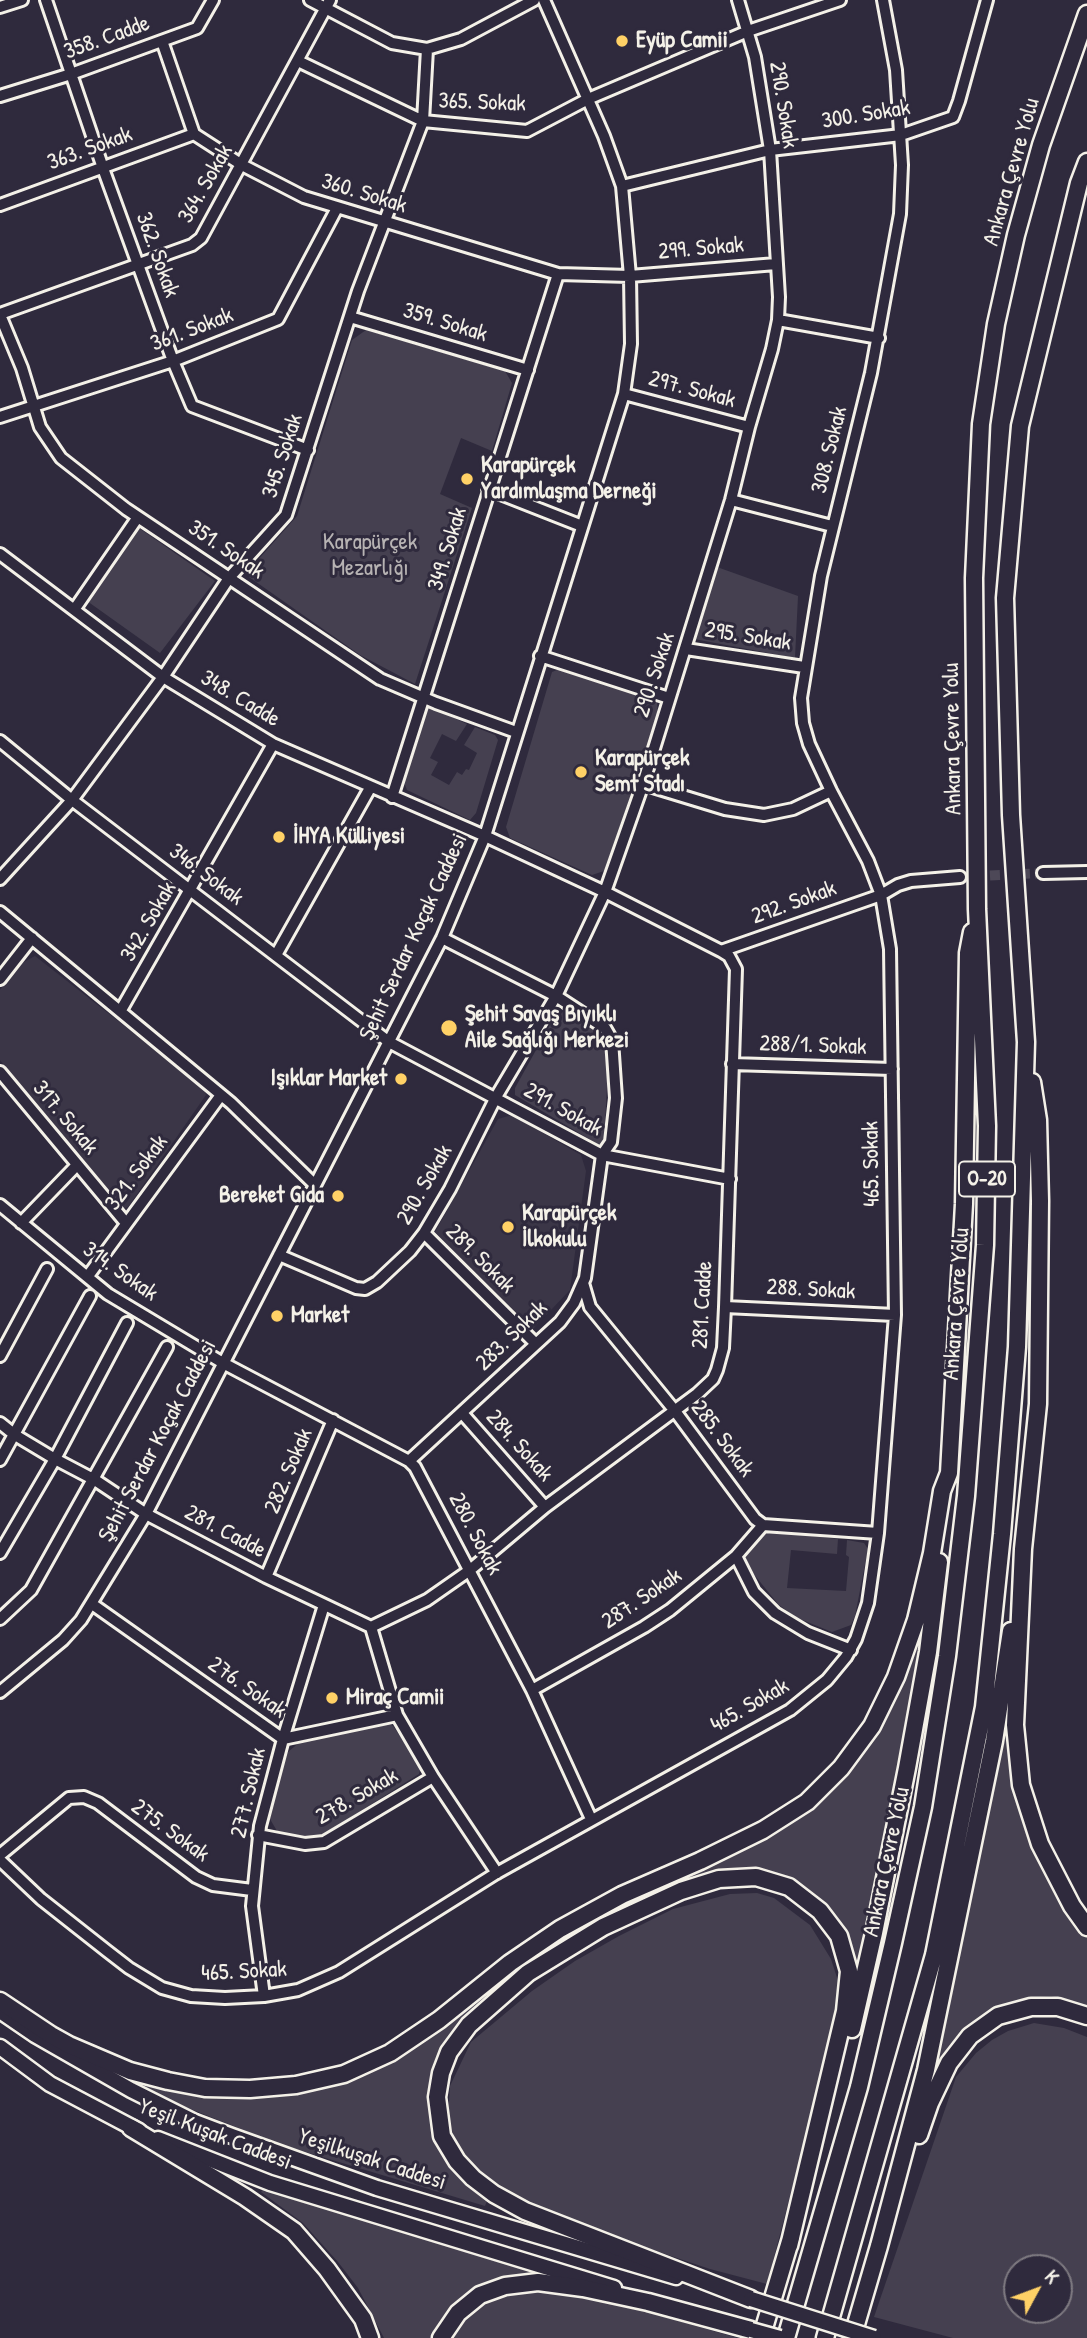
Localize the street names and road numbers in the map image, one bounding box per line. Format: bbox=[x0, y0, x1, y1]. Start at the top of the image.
street label: 358. Cadde bbox=[61, 10, 153, 66]
street label: 290. Sokak bbox=[763, 60, 803, 150]
street label: 365. Sokak bbox=[438, 88, 526, 118]
street label: 300. Sokak bbox=[820, 94, 912, 136]
street label: Ankara Çevre Yolu bbox=[978, 95, 1046, 249]
street label: 363. Sokak bbox=[44, 121, 136, 177]
street label: 364. Sokak bbox=[172, 140, 240, 228]
street label: 360. Sokak bbox=[318, 168, 410, 220]
street label: 362. Sokak bbox=[129, 209, 185, 301]
street label: 299. Sokak bbox=[657, 232, 745, 266]
street label: 359. Sokak bbox=[400, 297, 490, 349]
street label: 361. Sokak bbox=[147, 302, 237, 358]
street label: 297. Sokak bbox=[646, 365, 738, 415]
street label: 308. Sokak bbox=[806, 404, 854, 496]
street label: 345. Sokak bbox=[256, 410, 310, 502]
street label: 349. Sokak bbox=[422, 504, 474, 594]
street label: 351. Sokak bbox=[182, 514, 270, 586]
street label: 295. Sokak bbox=[703, 617, 793, 657]
street label: 290. Sokak bbox=[628, 629, 682, 721]
street label: Ankara Çevre Yolu bbox=[938, 663, 968, 815]
street label: 348. Cadde bbox=[195, 665, 285, 733]
street label: Şehit Serdar Koçak Caddesi bbox=[354, 829, 474, 1045]
street label: 346. Sokak bbox=[163, 838, 249, 912]
street label: 292. Sokak bbox=[748, 875, 840, 931]
street label: 342. Sokak bbox=[115, 877, 183, 967]
street label: 288/1. Sokak bbox=[759, 1030, 867, 1062]
street label: 317. Sokak bbox=[26, 1075, 104, 1161]
street label: 291. Sokak bbox=[519, 1077, 607, 1143]
street label: 465. Sokak bbox=[857, 1121, 887, 1207]
street label: 321. Sokak bbox=[100, 1130, 174, 1216]
street label: 290. Sokak bbox=[391, 1140, 459, 1230]
road number: O-20 bbox=[959, 1162, 1015, 1196]
street label: 289. Sokak bbox=[439, 1218, 521, 1300]
street label: Ankara Çevre Yolu bbox=[938, 1227, 976, 1381]
street label: 314. Sokak bbox=[77, 1236, 163, 1308]
street label: 281. Cadde bbox=[687, 1260, 719, 1350]
street label: 288. Sokak bbox=[766, 1274, 856, 1306]
street label: 283. Sokak bbox=[470, 1295, 554, 1377]
street label: Şehit Serdar Koçak Caddesi bbox=[93, 1335, 223, 1547]
street label: 285. Sokak bbox=[684, 1395, 760, 1483]
street label: 284. Sokak bbox=[479, 1404, 559, 1488]
street label: 282. Sokak bbox=[259, 1424, 319, 1518]
street label: 280. Sokak bbox=[442, 1488, 508, 1580]
street label: 281. Cadde bbox=[180, 1499, 270, 1565]
street label: 287. Sokak bbox=[597, 1562, 687, 1636]
street label: 276. Sokak bbox=[202, 1651, 292, 1725]
street label: 465. Sokak bbox=[706, 1673, 794, 1739]
street label: 277. Sokak bbox=[225, 1745, 273, 1841]
street label: 278. Sokak bbox=[311, 1762, 403, 1832]
street label: Ankara Çevre Yolu bbox=[858, 1785, 916, 1939]
street label: 275. Sokak bbox=[125, 1793, 215, 1869]
street label: 465. Sokak bbox=[200, 1956, 288, 1988]
street label: Yeşil Kuşak Caddesi bbox=[135, 2093, 295, 2177]
street label: Yeşilkuşak Caddesi bbox=[295, 2123, 449, 2197]

